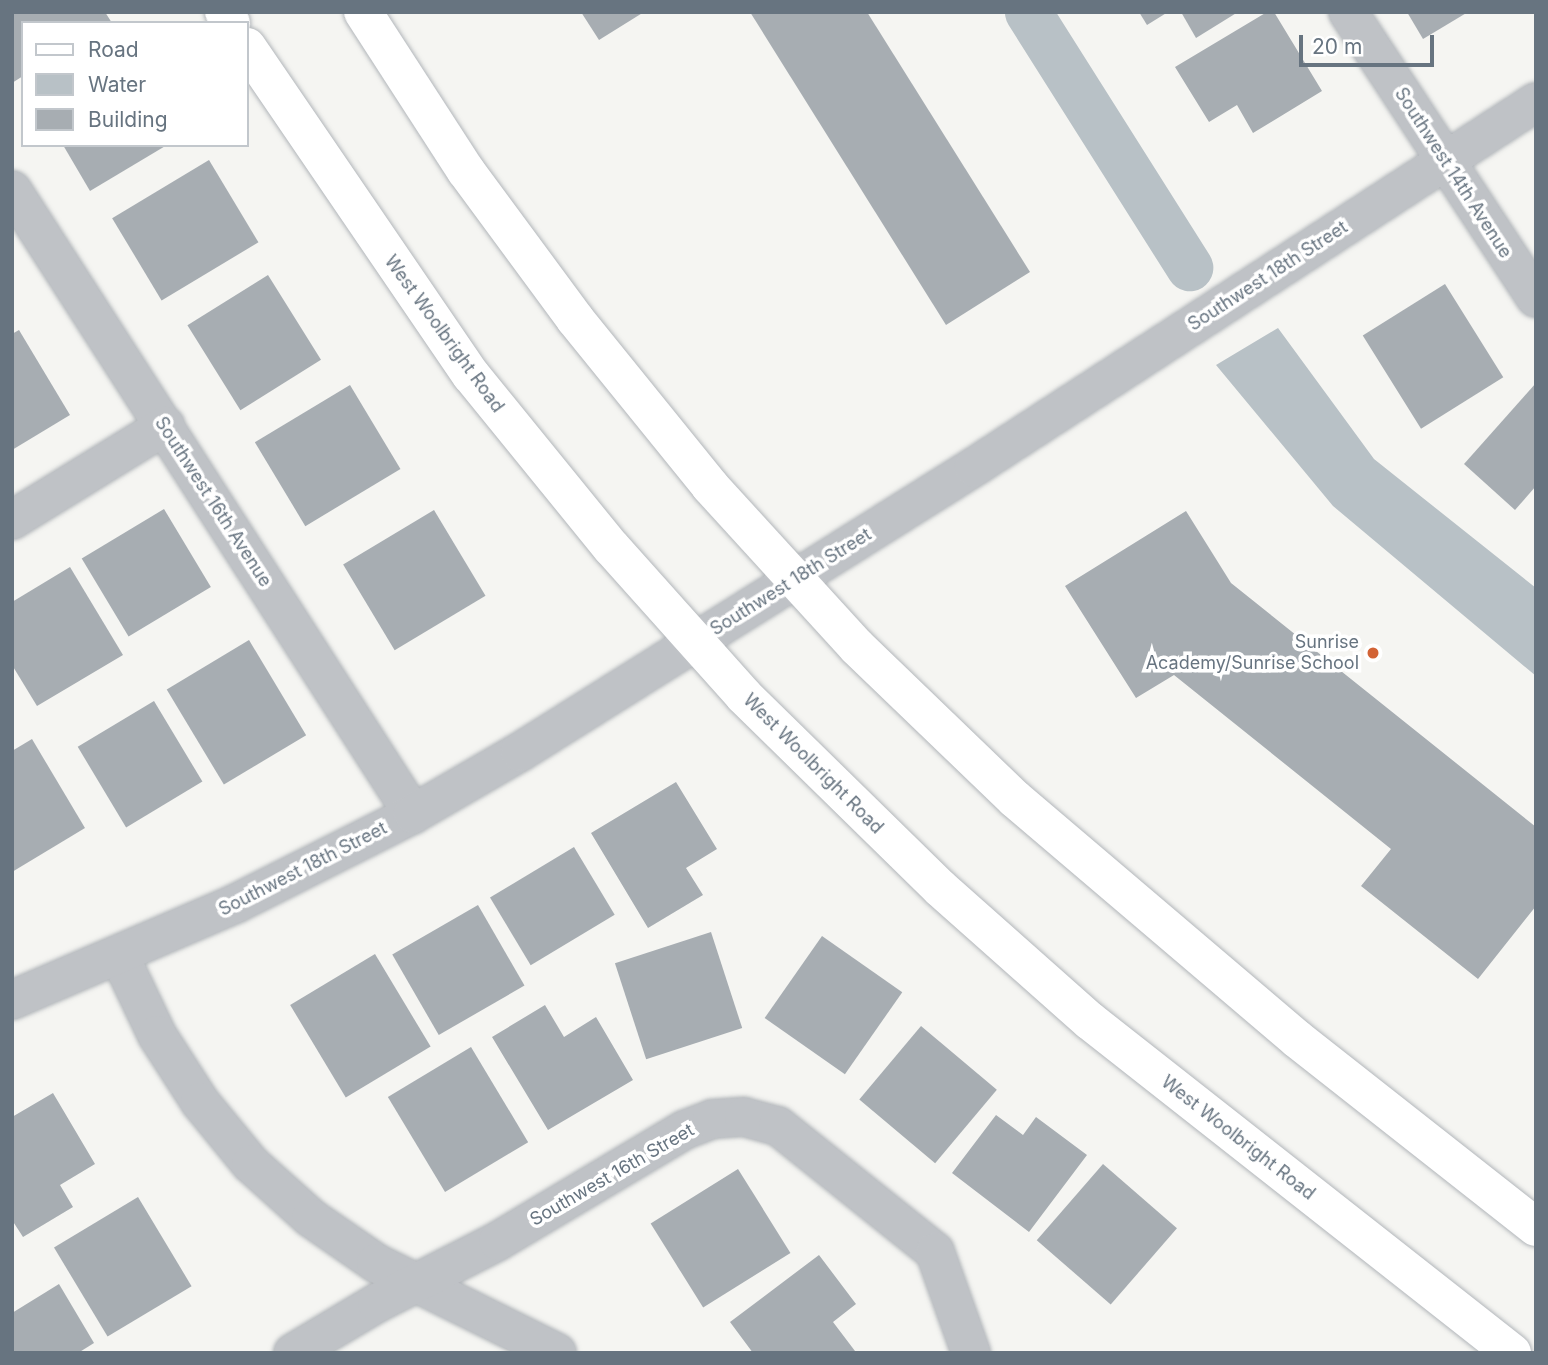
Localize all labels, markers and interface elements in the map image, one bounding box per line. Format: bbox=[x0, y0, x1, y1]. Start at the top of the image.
legend bbox=[21, 21, 248, 147]
scale bar bbox=[1303, 21, 1438, 65]
text: 20 m bbox=[1312, 34, 1362, 59]
text: Road bbox=[88, 37, 139, 62]
text: Water bbox=[88, 72, 146, 97]
street label: Southwest 14th Avenue bbox=[1390, 84, 1516, 262]
text: Building bbox=[88, 107, 168, 132]
street label: Southwest 18th Street bbox=[1184, 216, 1352, 336]
street label: West Woolbright Road bbox=[380, 251, 508, 417]
street label: Southwest 16th Avenue bbox=[150, 413, 276, 591]
street label: Southwest 18th Street bbox=[707, 524, 875, 640]
place label: Sunrise Academy/Sunrise School bbox=[1146, 632, 1359, 674]
marker: Sunrise Academy/Sunrise School bbox=[1365, 645, 1381, 661]
street label: West Woolbright Road bbox=[739, 690, 887, 838]
street label: Southwest 18th Street bbox=[215, 817, 391, 921]
street label: West Woolbright Road bbox=[1157, 1071, 1319, 1205]
street label: Southwest 16th Street bbox=[526, 1119, 698, 1231]

